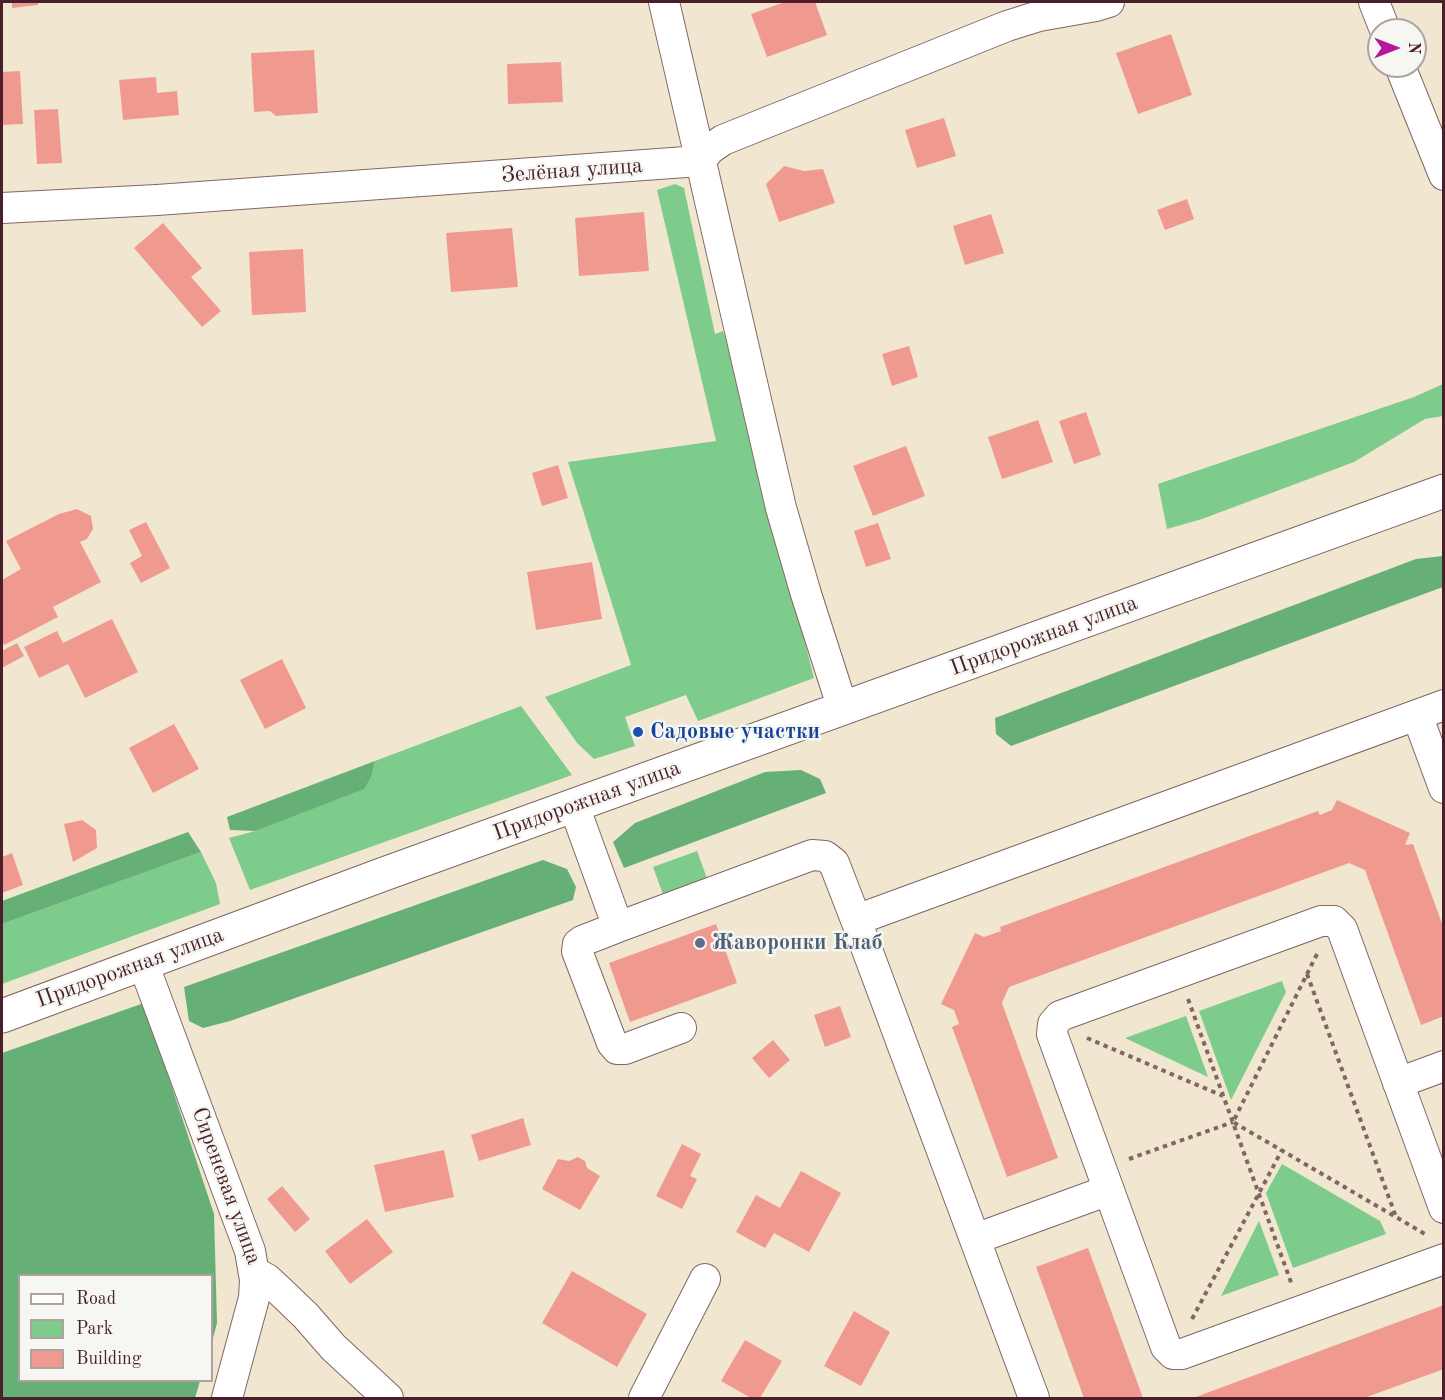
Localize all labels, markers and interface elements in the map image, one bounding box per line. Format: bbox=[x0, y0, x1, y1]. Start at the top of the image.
north arrow bbox=[1367, 18, 1427, 78]
text: N bbox=[1405, 42, 1421, 54]
street label: Зелёная улица bbox=[500, 153, 644, 189]
street label: Придорожная улица bbox=[947, 590, 1141, 682]
place label: Садовые участки bbox=[650, 719, 820, 745]
marker: Садовые участки bbox=[631, 725, 645, 739]
street label: Придорожная улица bbox=[490, 755, 684, 847]
street label: Придорожная улица bbox=[33, 922, 227, 1014]
place label: Жаворонки Клаб bbox=[712, 930, 883, 956]
marker: Жаворонки Клаб bbox=[693, 936, 707, 950]
street label: Сиреневая улица bbox=[185, 1104, 267, 1268]
legend bbox=[18, 1274, 213, 1382]
text: Road bbox=[76, 1290, 116, 1308]
text: Park bbox=[76, 1320, 113, 1338]
text: Building bbox=[76, 1350, 141, 1368]

